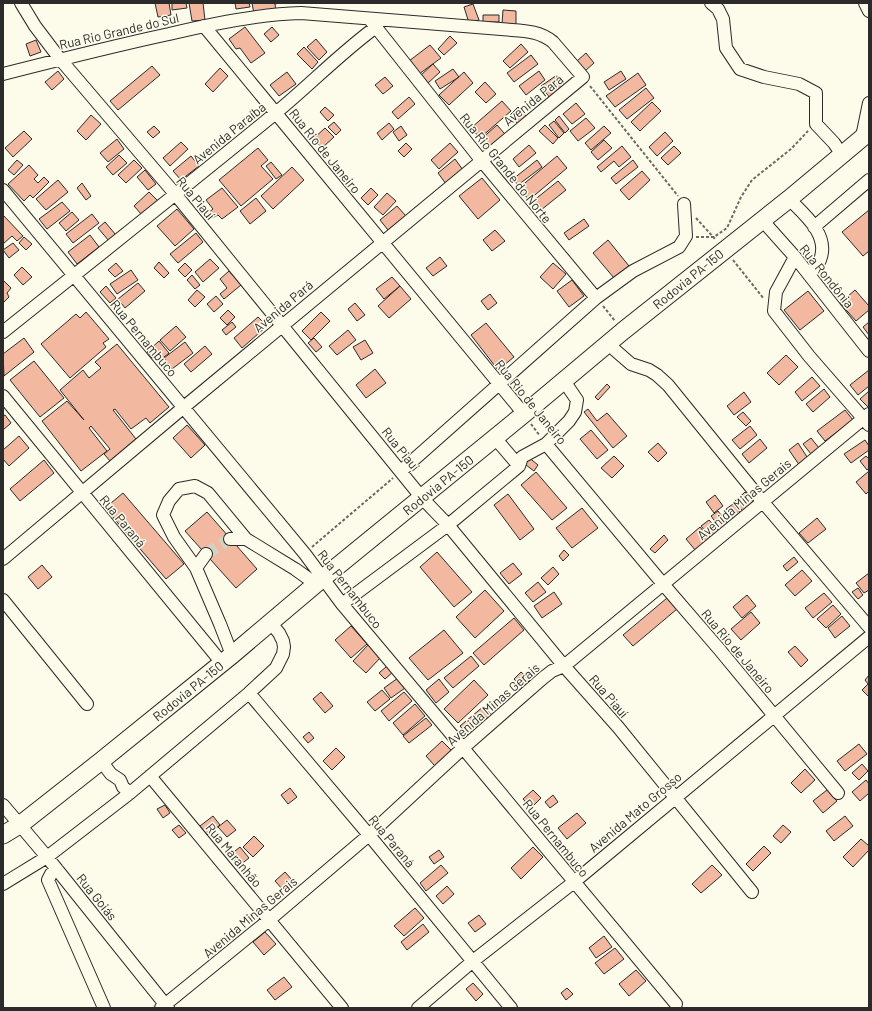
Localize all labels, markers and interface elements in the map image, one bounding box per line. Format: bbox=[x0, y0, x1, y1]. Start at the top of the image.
street label: Rua Rio Grande do Sul bbox=[58, 9, 180, 53]
street label: Avenida Pará bbox=[500, 71, 566, 129]
street label: Avenida Paraíba bbox=[189, 99, 269, 167]
street label: Rua Rio de Janeiro bbox=[286, 105, 364, 197]
street label: Rua Rio Grande do Norte bbox=[457, 110, 555, 226]
street label: Rua Piauí bbox=[173, 173, 219, 223]
street label: Rua Rondônia bbox=[797, 241, 857, 311]
street label: Rodovia PA-150 bbox=[649, 246, 727, 312]
street label: Avenida Pará bbox=[250, 277, 316, 335]
street label: Rua Pernambuco bbox=[107, 296, 181, 380]
street label: Rua Rio de Janeiro bbox=[492, 356, 570, 448]
street label: Rua Piauí bbox=[379, 424, 424, 474]
street label: Rodovia PA-150 bbox=[399, 452, 477, 518]
street label: Avenida Minas Gerais bbox=[694, 455, 794, 543]
street label: Rua Paraná bbox=[96, 492, 150, 550]
street label: Rua Pernambuco bbox=[314, 546, 386, 632]
street label: Rua Rio de Janeiro bbox=[698, 606, 778, 696]
street label: Rodovia PA-150 bbox=[149, 658, 227, 724]
street label: Avenida Minas Gerais bbox=[443, 659, 543, 749]
street label: Rua Piauí bbox=[586, 671, 632, 721]
street label: Avenida Mato Grosso bbox=[585, 768, 685, 856]
street label: Rua Pernambuco bbox=[520, 796, 592, 880]
street label: Rua Paraná bbox=[365, 812, 419, 870]
street label: Rua Maranhão bbox=[202, 820, 266, 890]
street label: Rua Goiás bbox=[73, 870, 121, 924]
street label: Avenida Minas Gerais bbox=[200, 873, 300, 961]

